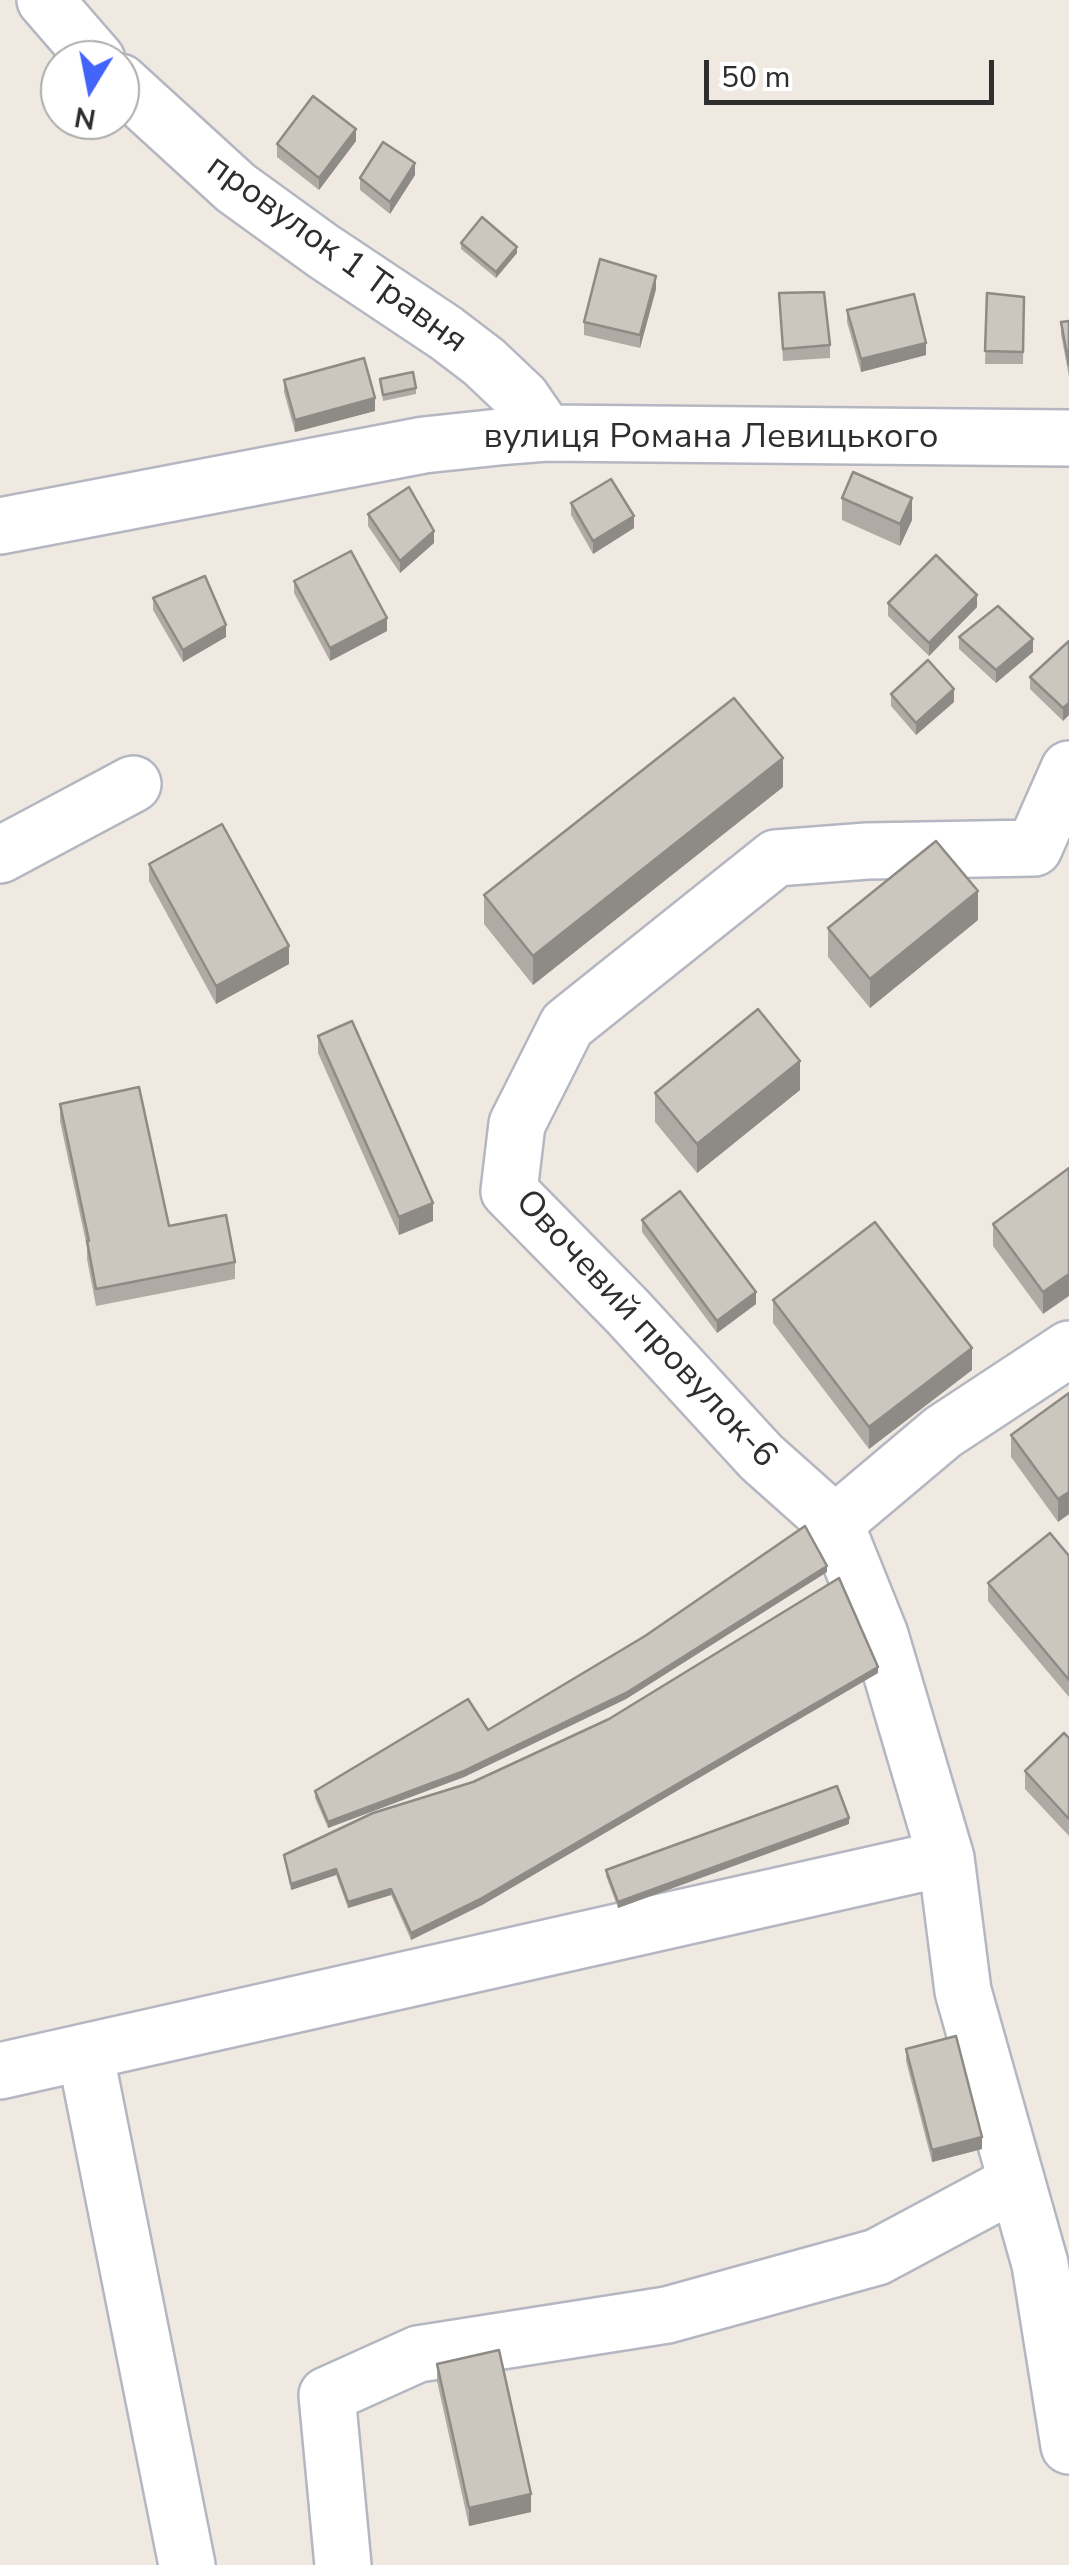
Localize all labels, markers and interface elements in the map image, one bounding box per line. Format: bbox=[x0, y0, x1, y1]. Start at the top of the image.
north arrow bbox=[40, 40, 140, 140]
scale bar bbox=[709, 40, 999, 102]
text: 50 m bbox=[721, 57, 790, 98]
text: N bbox=[72, 97, 99, 138]
street label: провулок 1 Травня bbox=[198, 147, 474, 363]
street label: вулиця Романа Левицького bbox=[484, 418, 938, 460]
street label: Овочевий провулок-6 bbox=[505, 1182, 785, 1478]

